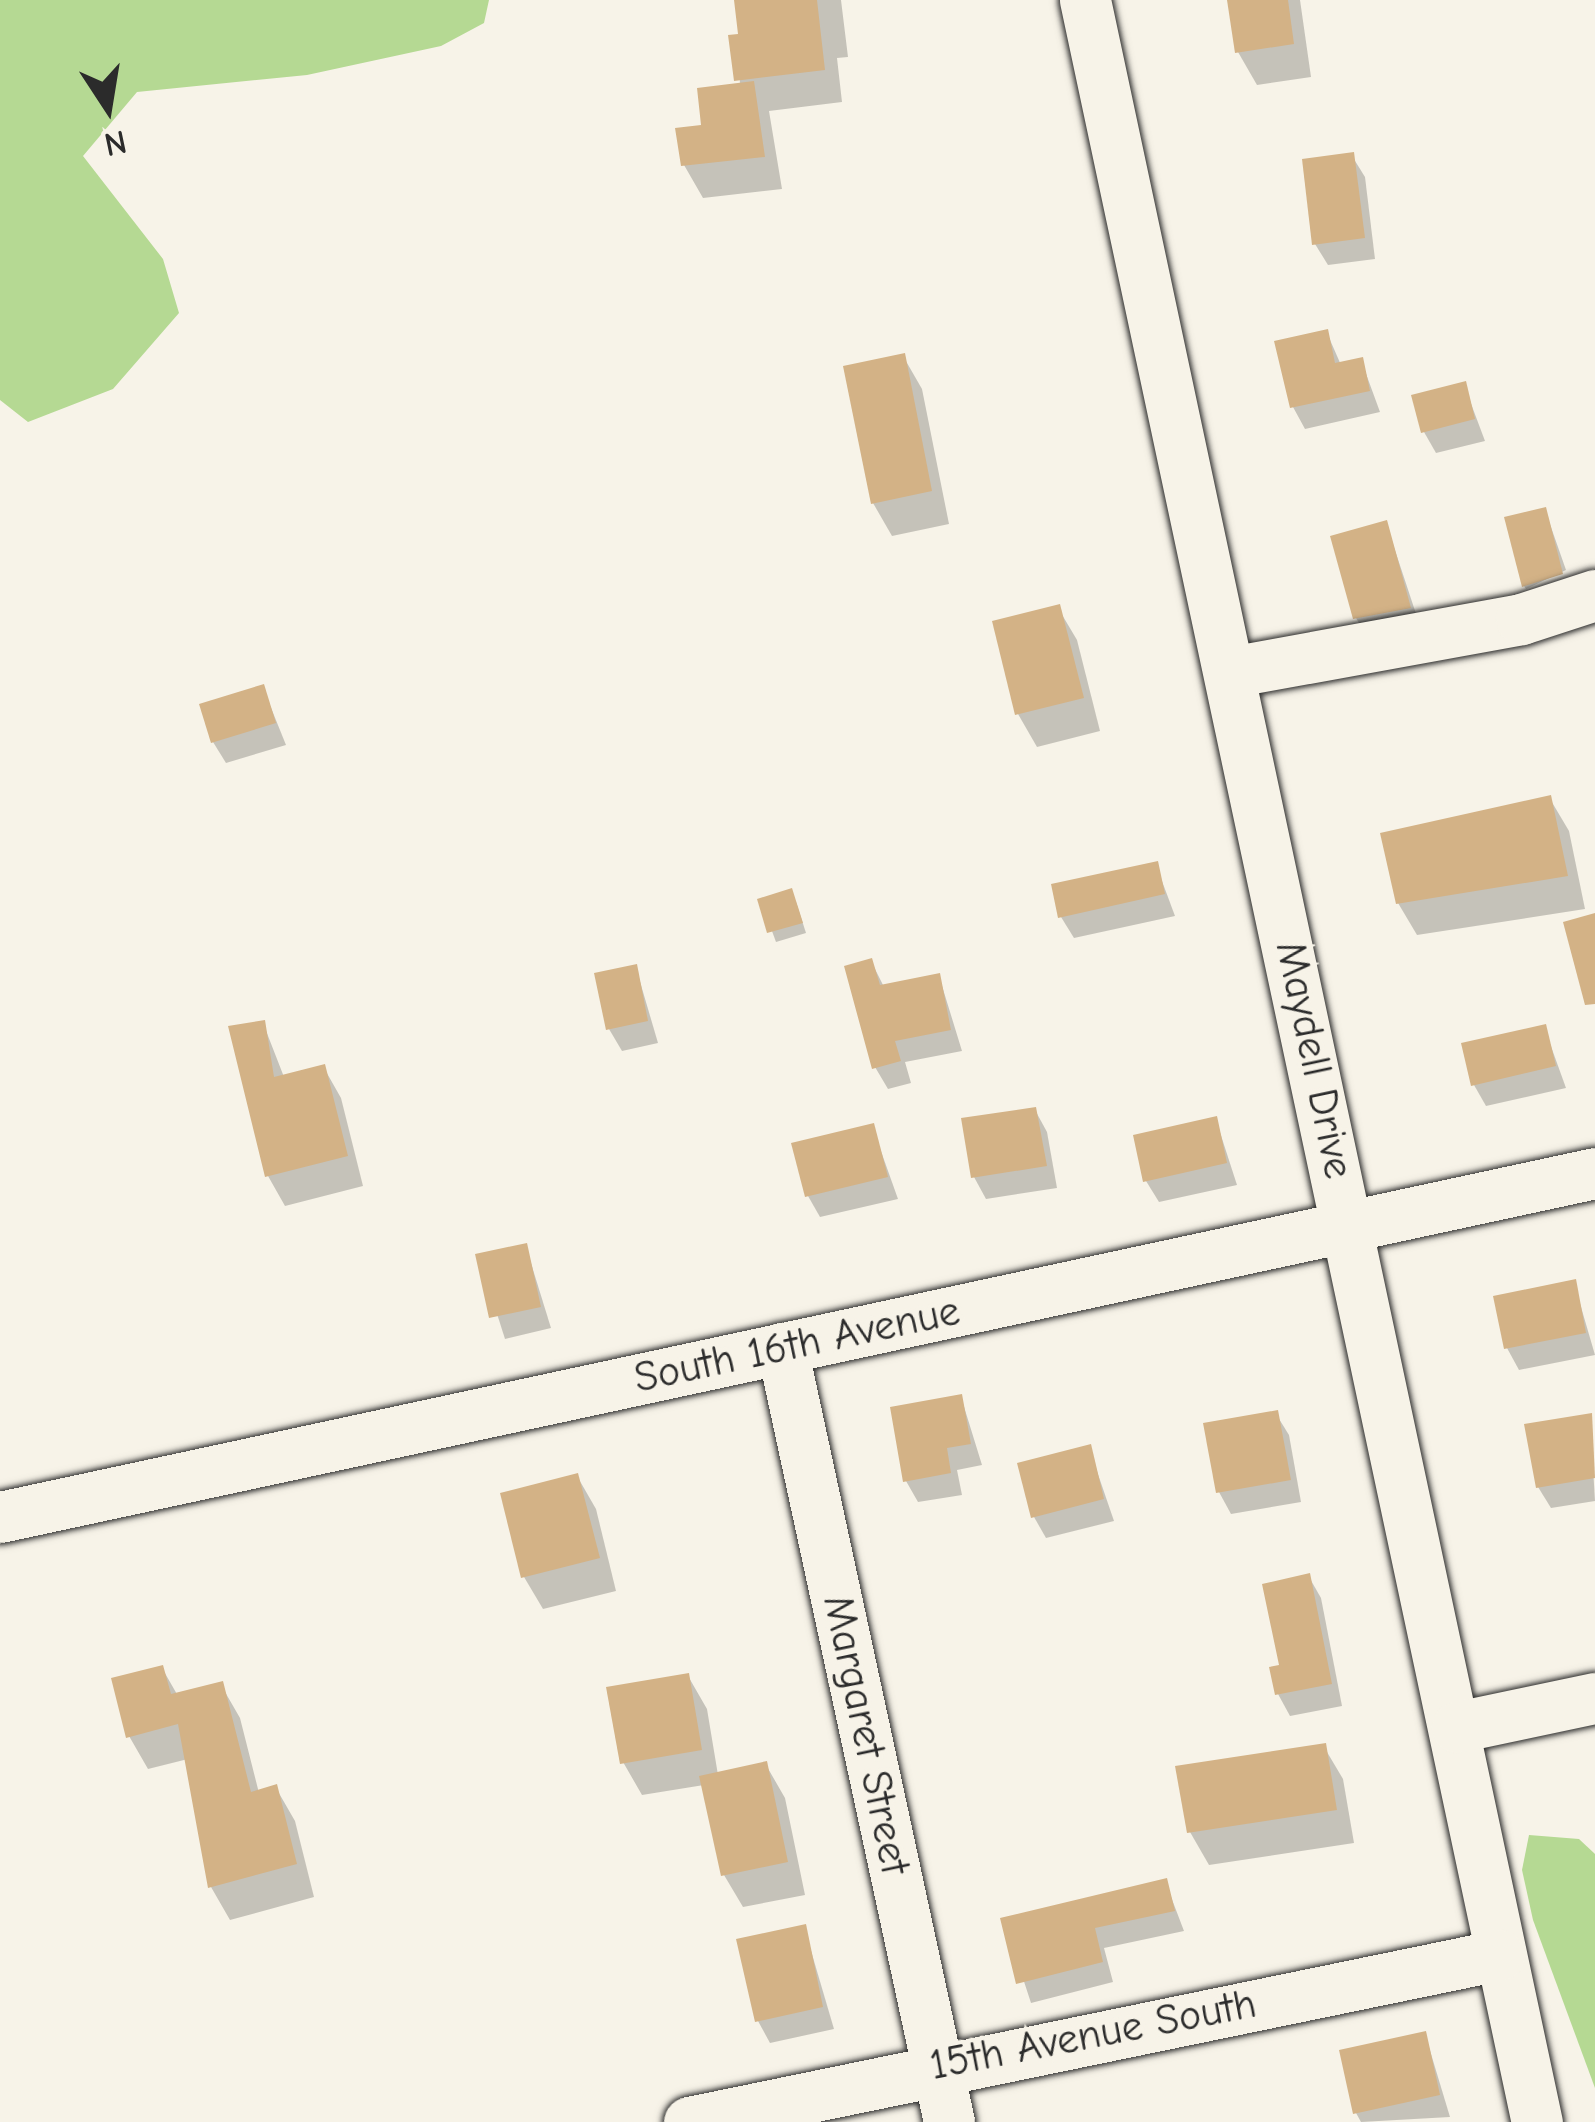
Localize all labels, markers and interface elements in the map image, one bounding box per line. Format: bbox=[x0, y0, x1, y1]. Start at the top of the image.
north arrow bbox=[48, 48, 168, 168]
text: N bbox=[101, 122, 130, 164]
street label: Maydell Drive bbox=[1264, 937, 1364, 1183]
street label: South 16th Avenue bbox=[630, 1286, 964, 1404]
street label: Margaret Street bbox=[812, 1591, 920, 1879]
street label: 15th Avenue South bbox=[926, 1979, 1260, 2091]

